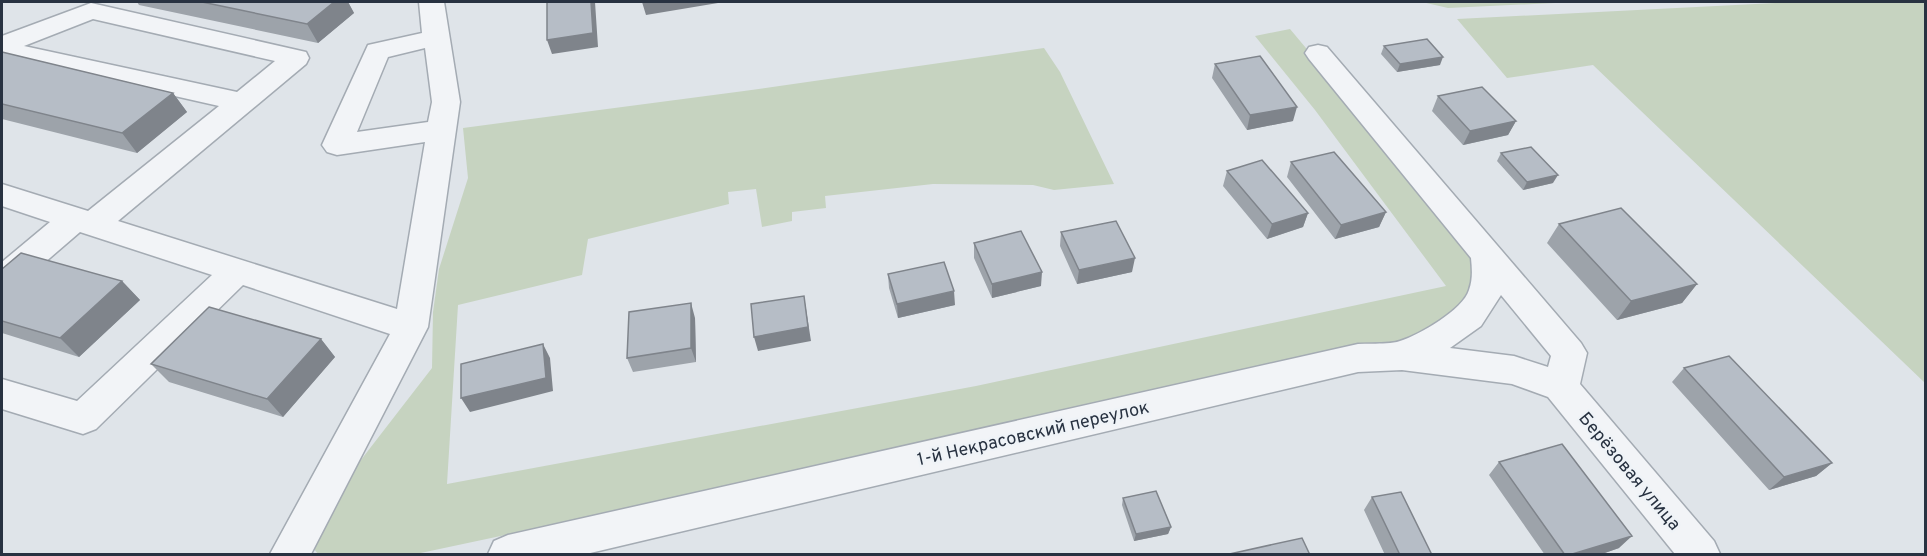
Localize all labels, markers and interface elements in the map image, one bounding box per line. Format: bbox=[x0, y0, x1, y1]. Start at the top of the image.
street label: 1-й Некрасовский переулок bbox=[915, 397, 1152, 472]
street label: Берёзовая улица bbox=[1573, 408, 1685, 536]

